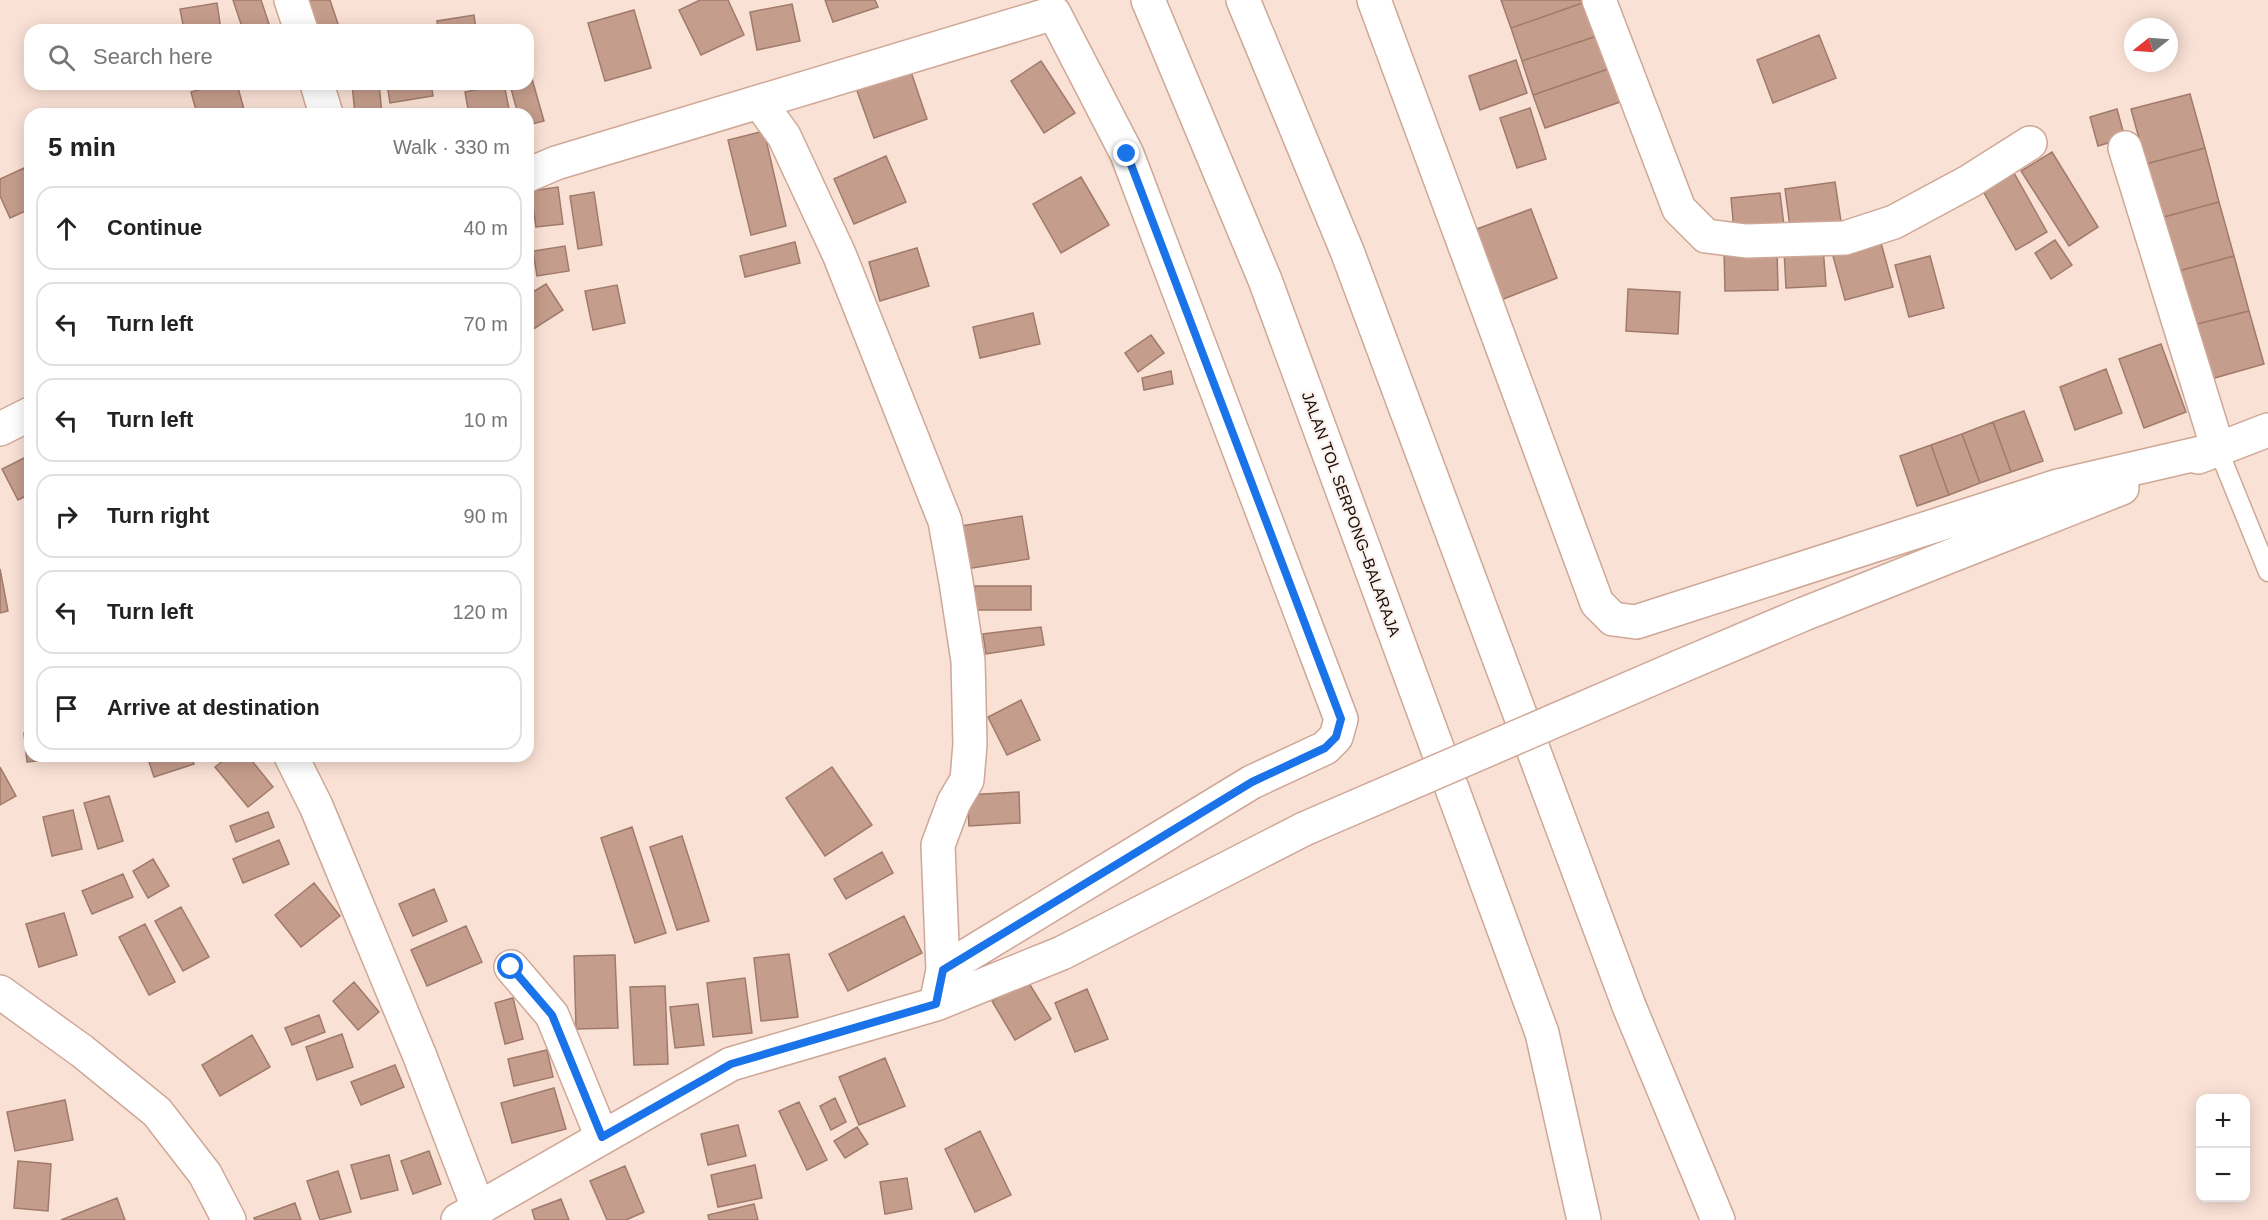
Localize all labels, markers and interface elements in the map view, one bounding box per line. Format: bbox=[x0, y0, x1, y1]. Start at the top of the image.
north arrow bbox=[2124, 18, 2178, 72]
search box bbox=[24, 24, 534, 90]
icon: search bbox=[45, 41, 78, 74]
text: Search here bbox=[93, 44, 213, 69]
text: 5 min bbox=[48, 132, 116, 162]
text: Walk · 330 m bbox=[393, 136, 510, 158]
route end bbox=[1113, 140, 1139, 166]
icon: ahead bbox=[50, 212, 83, 245]
text: Continue bbox=[107, 215, 202, 240]
text: 40 m bbox=[464, 217, 508, 239]
icon: left bbox=[50, 308, 83, 341]
text: Turn left bbox=[107, 311, 193, 336]
text: 70 m bbox=[464, 313, 508, 335]
street label: JALAN TOL SERPONG–BALARAJA bbox=[1299, 389, 1403, 639]
icon: left bbox=[50, 404, 83, 437]
text: Turn left bbox=[107, 407, 193, 432]
text: 10 m bbox=[464, 409, 508, 431]
icon: right bbox=[50, 500, 83, 533]
text: Turn right bbox=[107, 503, 209, 528]
text: 90 m bbox=[464, 505, 508, 527]
icon: left bbox=[50, 596, 83, 629]
text: Turn left bbox=[107, 599, 193, 624]
text: 120 m bbox=[452, 601, 508, 623]
icon: arrive bbox=[50, 692, 83, 725]
text: Arrive at destination bbox=[107, 695, 320, 720]
route start bbox=[497, 953, 523, 979]
map controls bbox=[2196, 1094, 2250, 1202]
button: + bbox=[2196, 1094, 2250, 1148]
button: − bbox=[2196, 1148, 2250, 1202]

